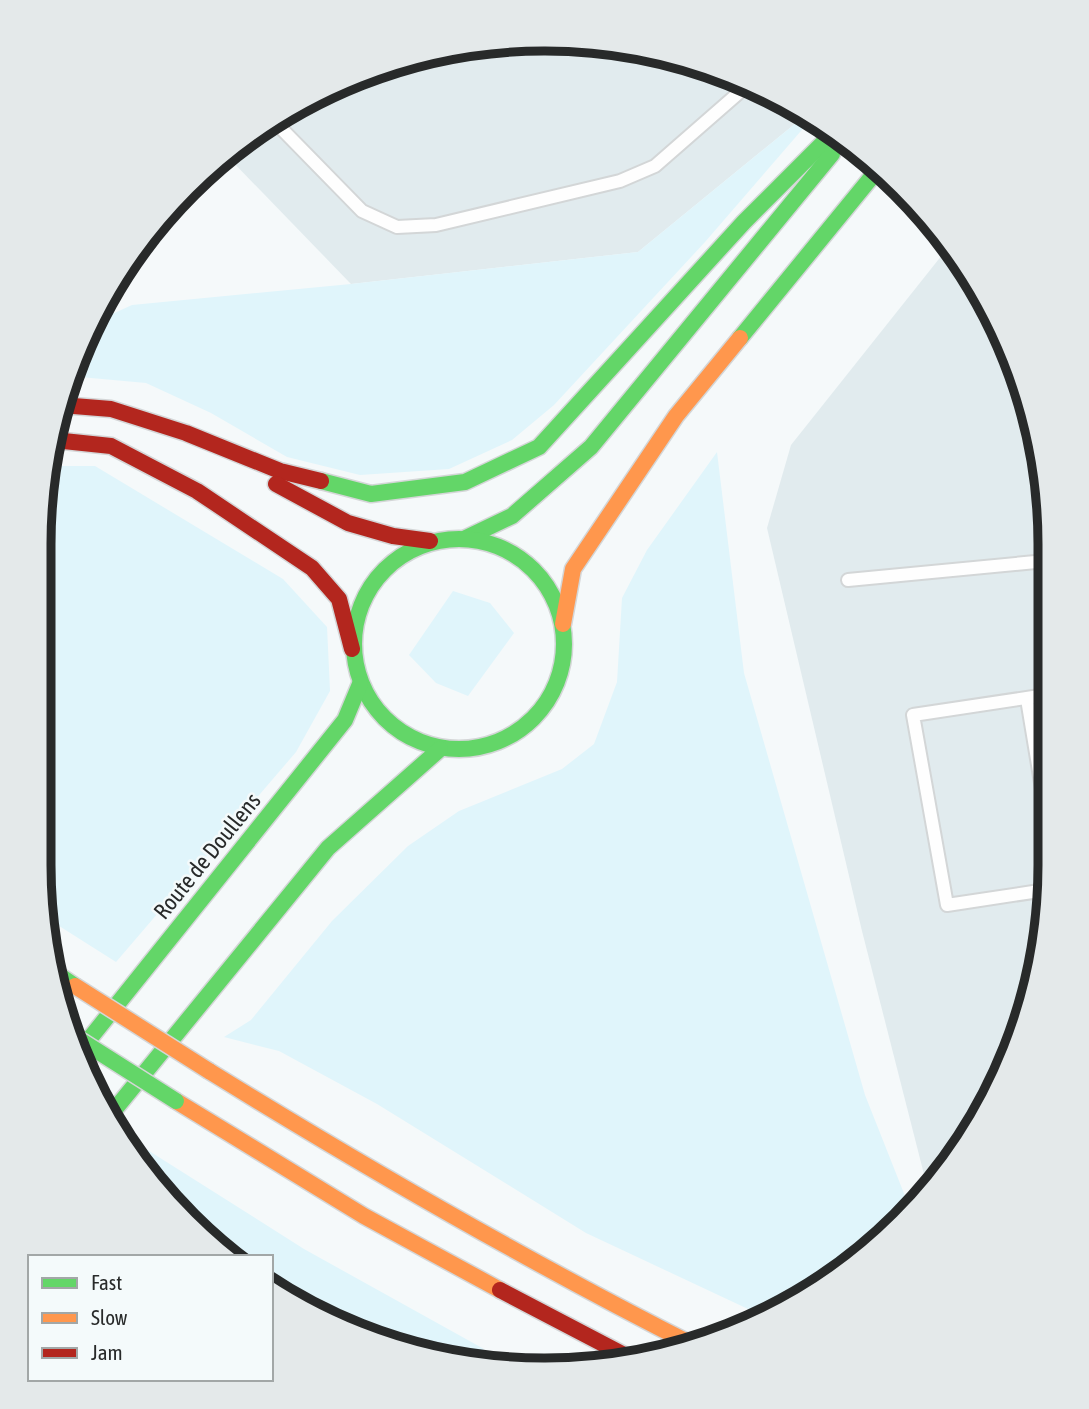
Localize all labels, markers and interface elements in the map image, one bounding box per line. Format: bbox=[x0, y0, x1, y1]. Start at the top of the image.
street label: Route de Doullens bbox=[148, 788, 266, 924]
legend bbox=[28, 1255, 273, 1381]
text: Fast bbox=[91, 1270, 122, 1294]
text: Slow bbox=[91, 1305, 128, 1329]
text: Jam bbox=[91, 1340, 123, 1364]

